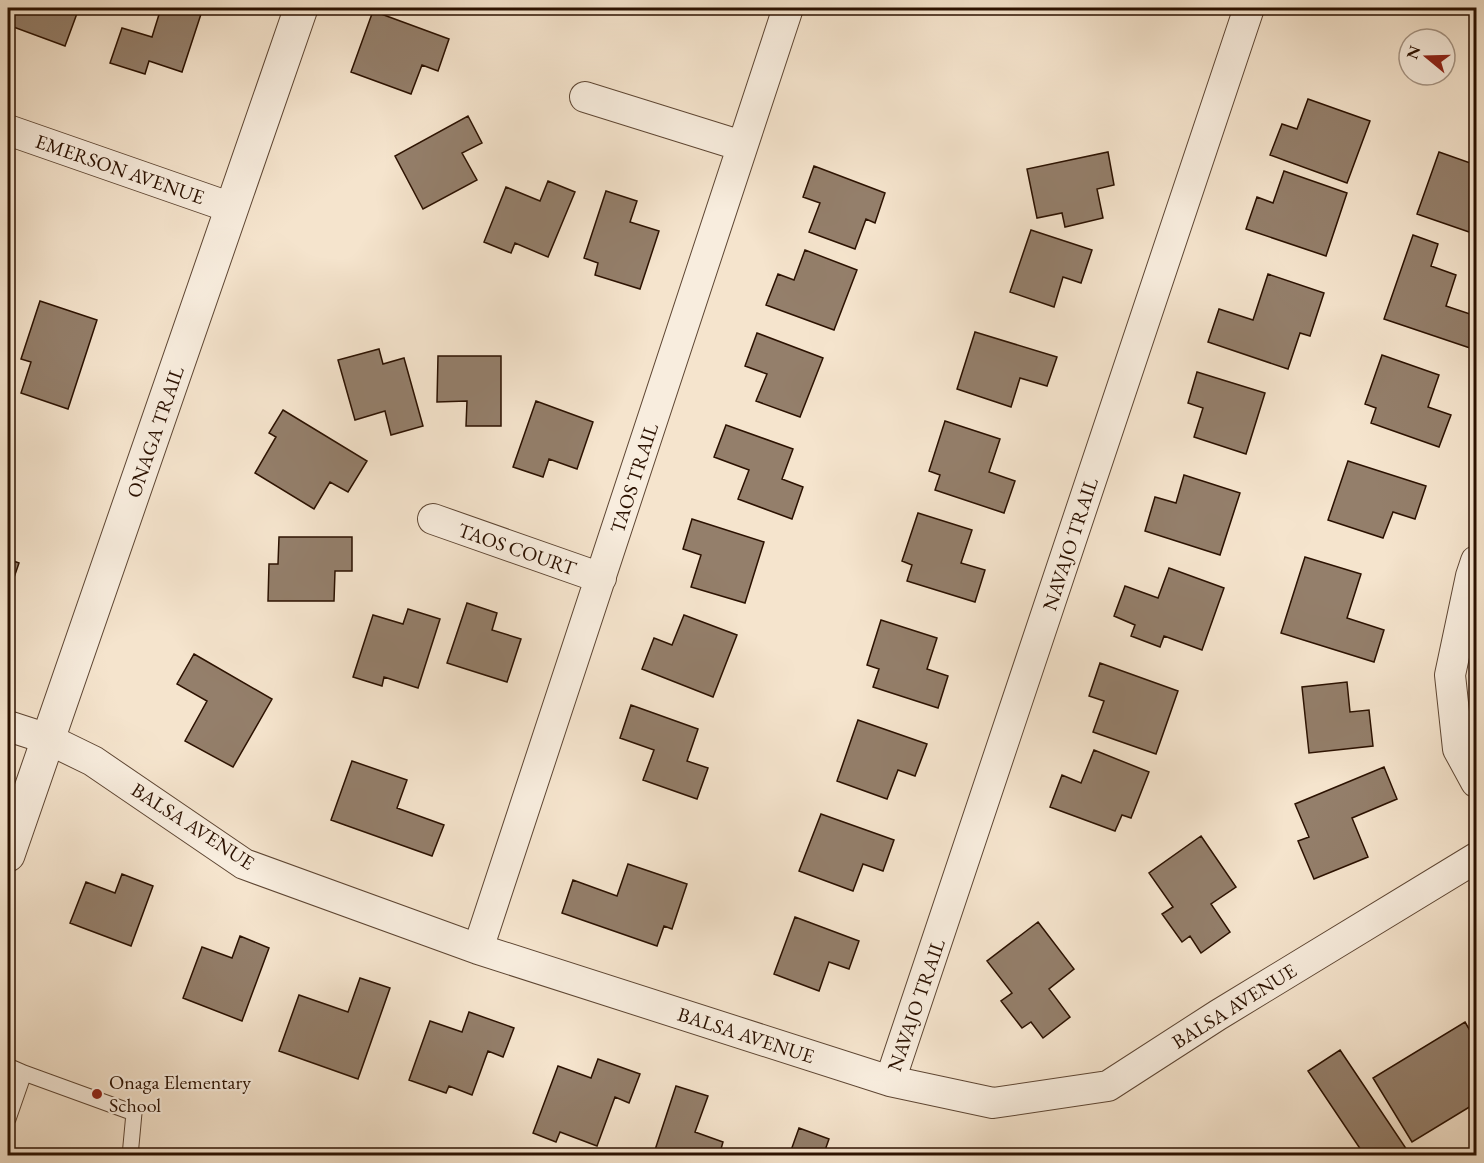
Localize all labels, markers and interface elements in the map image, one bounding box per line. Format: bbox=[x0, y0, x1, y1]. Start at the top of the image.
north arrow bbox=[1397, 27, 1457, 87]
text: N bbox=[1401, 43, 1425, 62]
street label: EMERSON AVENUE bbox=[32, 128, 208, 210]
street label: ONAGA TRAIL bbox=[120, 362, 190, 501]
street label: TAOS TRAIL bbox=[604, 419, 664, 536]
street label: NAVAJO TRAIL bbox=[1036, 474, 1104, 614]
street label: TAOS COURT bbox=[454, 517, 580, 582]
street label: BALSA AVENUE bbox=[126, 776, 260, 876]
street label: NAVAJO TRAIL bbox=[881, 935, 951, 1075]
street label: BALSA AVENUE bbox=[1167, 957, 1301, 1055]
street label: BALSA AVENUE bbox=[674, 1001, 818, 1069]
place label: Onaga Elementary School bbox=[109, 1069, 251, 1118]
marker: Onaga Elementary School bbox=[90, 1087, 104, 1101]

